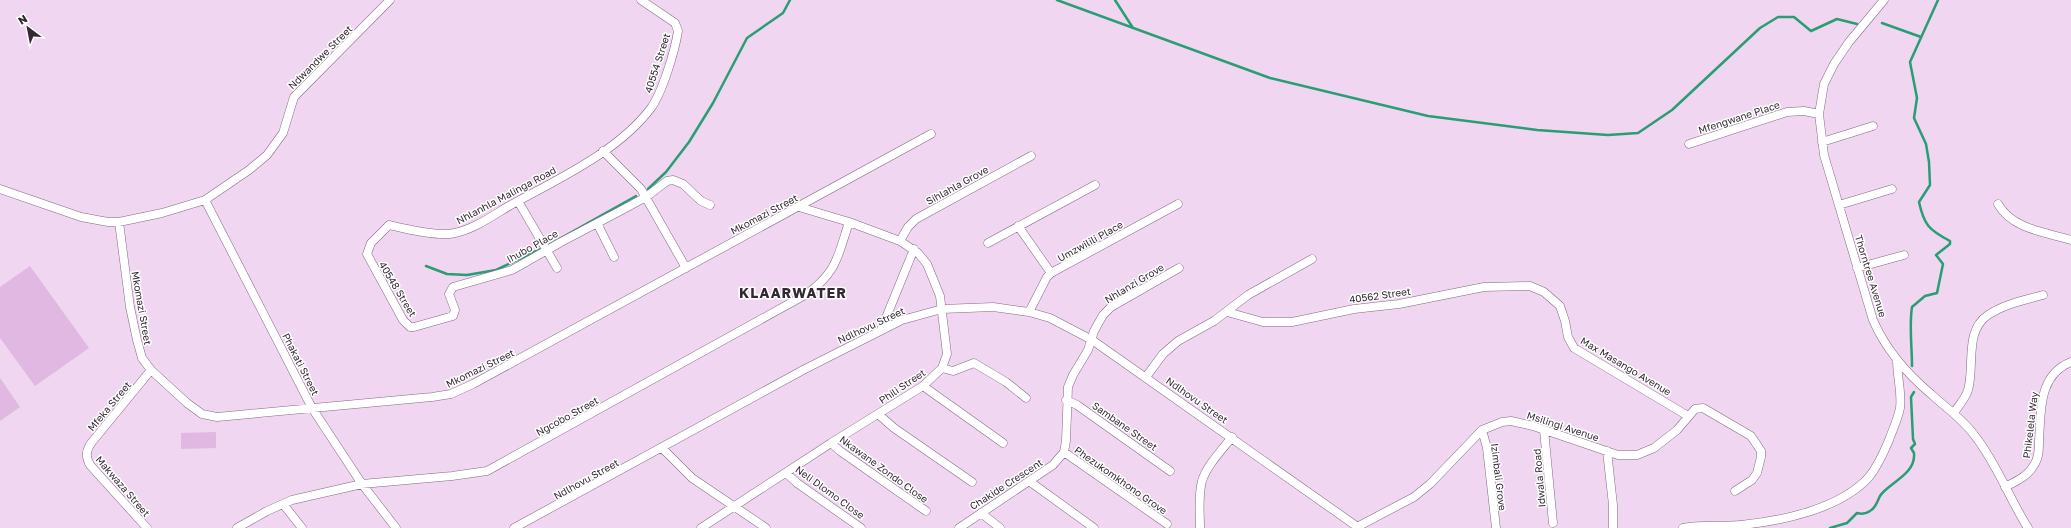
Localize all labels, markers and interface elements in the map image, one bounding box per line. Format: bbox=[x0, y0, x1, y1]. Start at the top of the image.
north arrow bbox=[8, 8, 48, 48]
text: N bbox=[15, 11, 29, 27]
street label: Ndwandwe Street bbox=[286, 23, 354, 91]
street label: 40554 Street bbox=[642, 32, 672, 94]
street label: Mfengwane Place bbox=[1697, 98, 1781, 136]
street label: Sihlahla Grove bbox=[924, 163, 990, 207]
street label: Nhlanhla Malinga Road bbox=[454, 164, 558, 226]
street label: Mkomazi Street bbox=[728, 191, 800, 237]
street label: Umzwilili Place bbox=[1055, 218, 1125, 264]
street label: Ihubo Place bbox=[504, 227, 560, 265]
street label: Thorntree Avenue bbox=[1853, 233, 1889, 319]
street label: 40548 Street bbox=[377, 259, 419, 319]
street label: Nhlanzi Grove bbox=[1102, 261, 1166, 305]
street label: Mkomazi Street bbox=[130, 270, 154, 346]
district label: KLAARWATER bbox=[739, 284, 847, 301]
street label: 40562 Street bbox=[1348, 285, 1412, 305]
street label: Ndlhovu Street bbox=[836, 304, 906, 346]
street label: Phakati Street bbox=[280, 331, 322, 397]
street label: Max Masango Avenue bbox=[1579, 334, 1674, 398]
street label: Mkomazi Street bbox=[444, 346, 516, 390]
street label: Phili Street bbox=[877, 366, 927, 406]
street label: Ndlhovu Street bbox=[1164, 374, 1230, 426]
street label: Mfeka Street bbox=[85, 379, 133, 433]
street label: Phikelela Way bbox=[2020, 391, 2040, 459]
street label: Ngcobo Street bbox=[534, 394, 600, 438]
street label: Sambane Street bbox=[1090, 399, 1160, 453]
street label: Msilingi Avenue bbox=[1525, 409, 1601, 443]
street label: Nkawane Zondo Close bbox=[837, 433, 931, 505]
street label: Phezukomkhono Grove bbox=[1072, 443, 1170, 517]
street label: Izimbali Grove bbox=[1489, 443, 1509, 512]
street label: Idwala Road bbox=[1530, 448, 1548, 508]
street label: Makwaza Street bbox=[93, 453, 153, 519]
street label: Ndlhovu Street bbox=[551, 456, 621, 502]
street label: Chakide Crescent bbox=[967, 456, 1045, 512]
street label: Neli Dlomo Close bbox=[793, 463, 867, 521]

